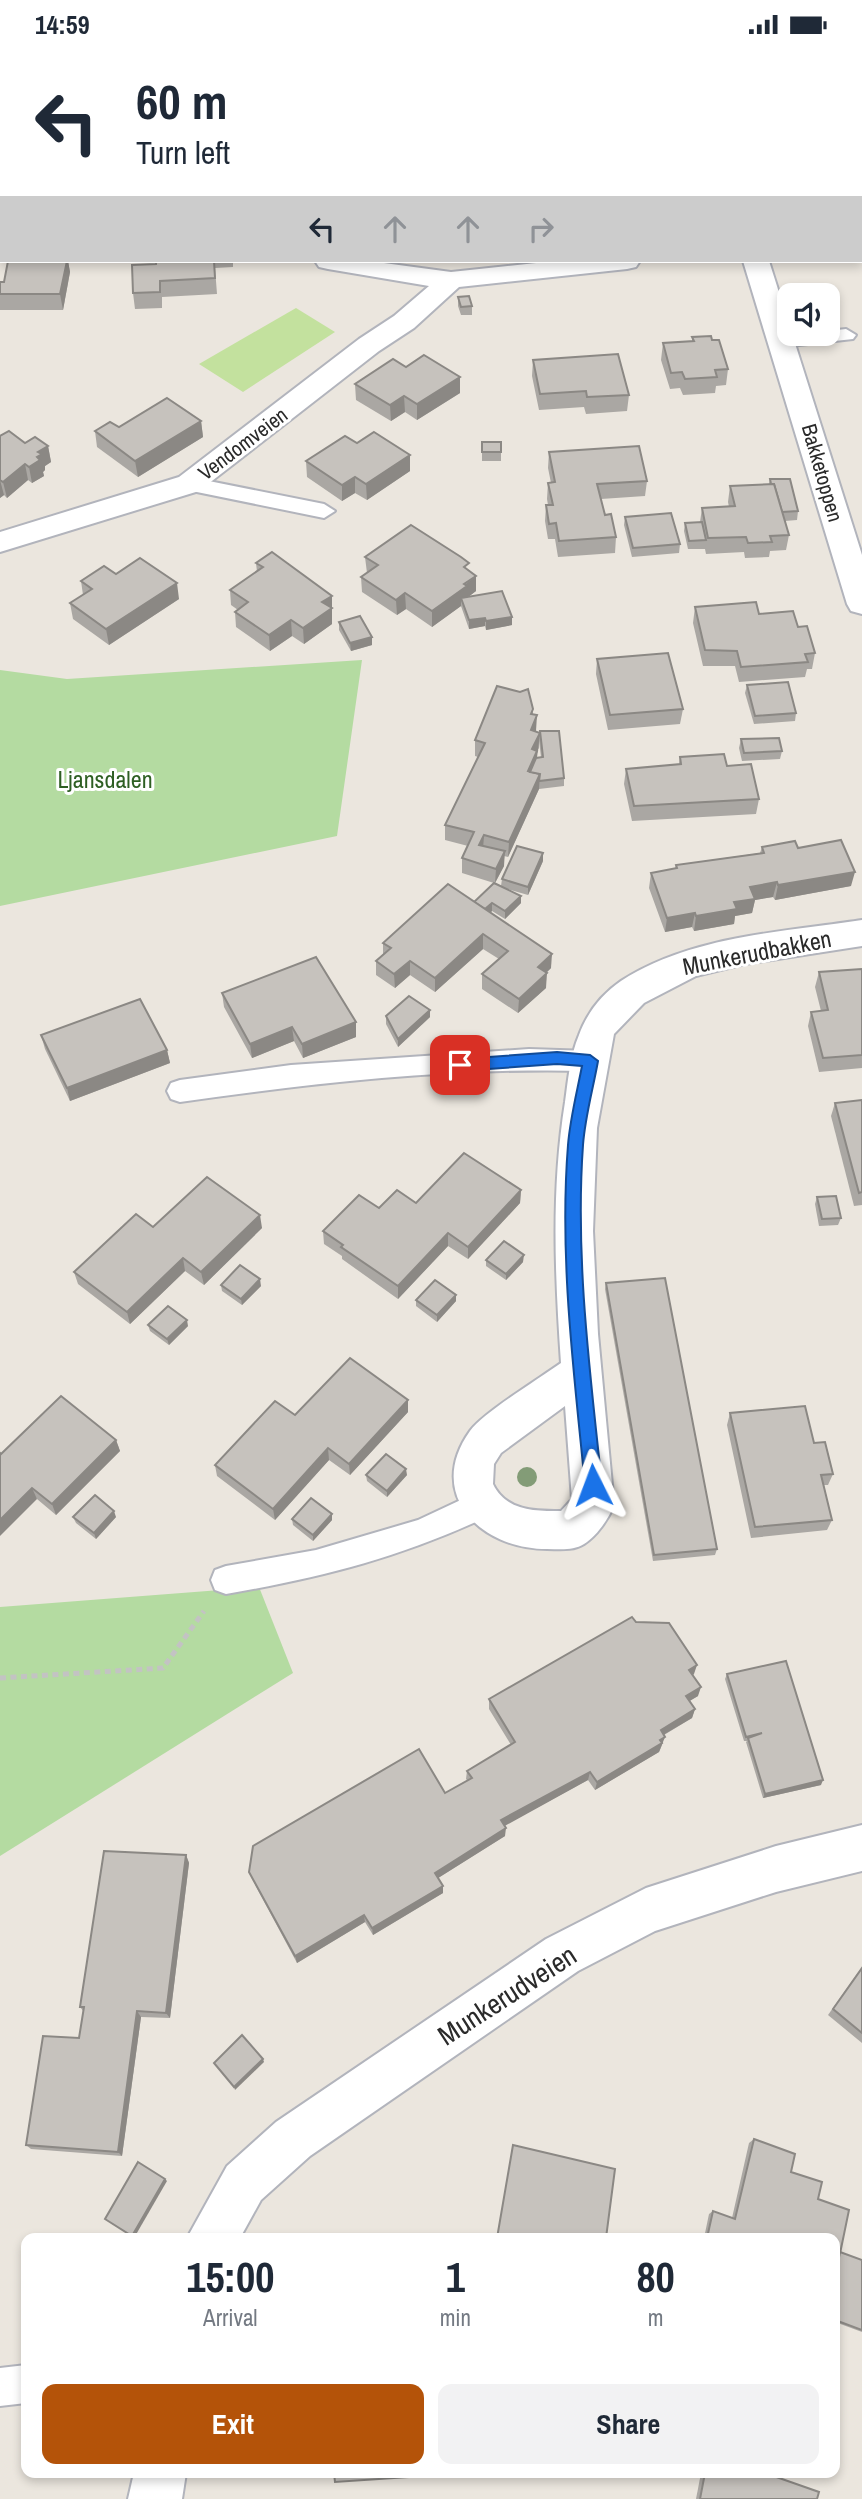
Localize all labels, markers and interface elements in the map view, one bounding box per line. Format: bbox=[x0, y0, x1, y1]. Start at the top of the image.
text: 14:59 bbox=[35, 7, 90, 42]
text: 60 m bbox=[136, 68, 228, 134]
icon: left bbox=[21, 77, 112, 168]
text: Turn left bbox=[136, 131, 230, 174]
icon: left bbox=[303, 210, 341, 248]
icon: ahead bbox=[376, 210, 414, 248]
icon: ahead bbox=[449, 210, 487, 248]
icon: right bbox=[522, 210, 560, 248]
map controls bbox=[777, 283, 840, 346]
button: sound bbox=[777, 283, 840, 346]
street label: Vendomveien bbox=[192, 400, 293, 487]
street label: Bakketoppen bbox=[795, 421, 850, 525]
park label: Ljansdalen bbox=[57, 763, 153, 795]
street label: Munkerudbakken bbox=[680, 922, 834, 982]
pin bbox=[430, 1035, 490, 1095]
icon: arrive bbox=[441, 1046, 479, 1084]
position arrow bbox=[556, 1448, 630, 1522]
street label: Munkerudveien bbox=[430, 1936, 584, 2054]
text: 15:00 bbox=[186, 2249, 274, 2305]
text: 1 bbox=[446, 2249, 465, 2305]
text: 80 bbox=[636, 2249, 675, 2305]
text: Arrival bbox=[203, 2302, 258, 2333]
text: min bbox=[440, 2302, 471, 2333]
text: m bbox=[648, 2302, 663, 2333]
button: Exit bbox=[42, 2384, 424, 2464]
button: Share bbox=[438, 2384, 819, 2464]

